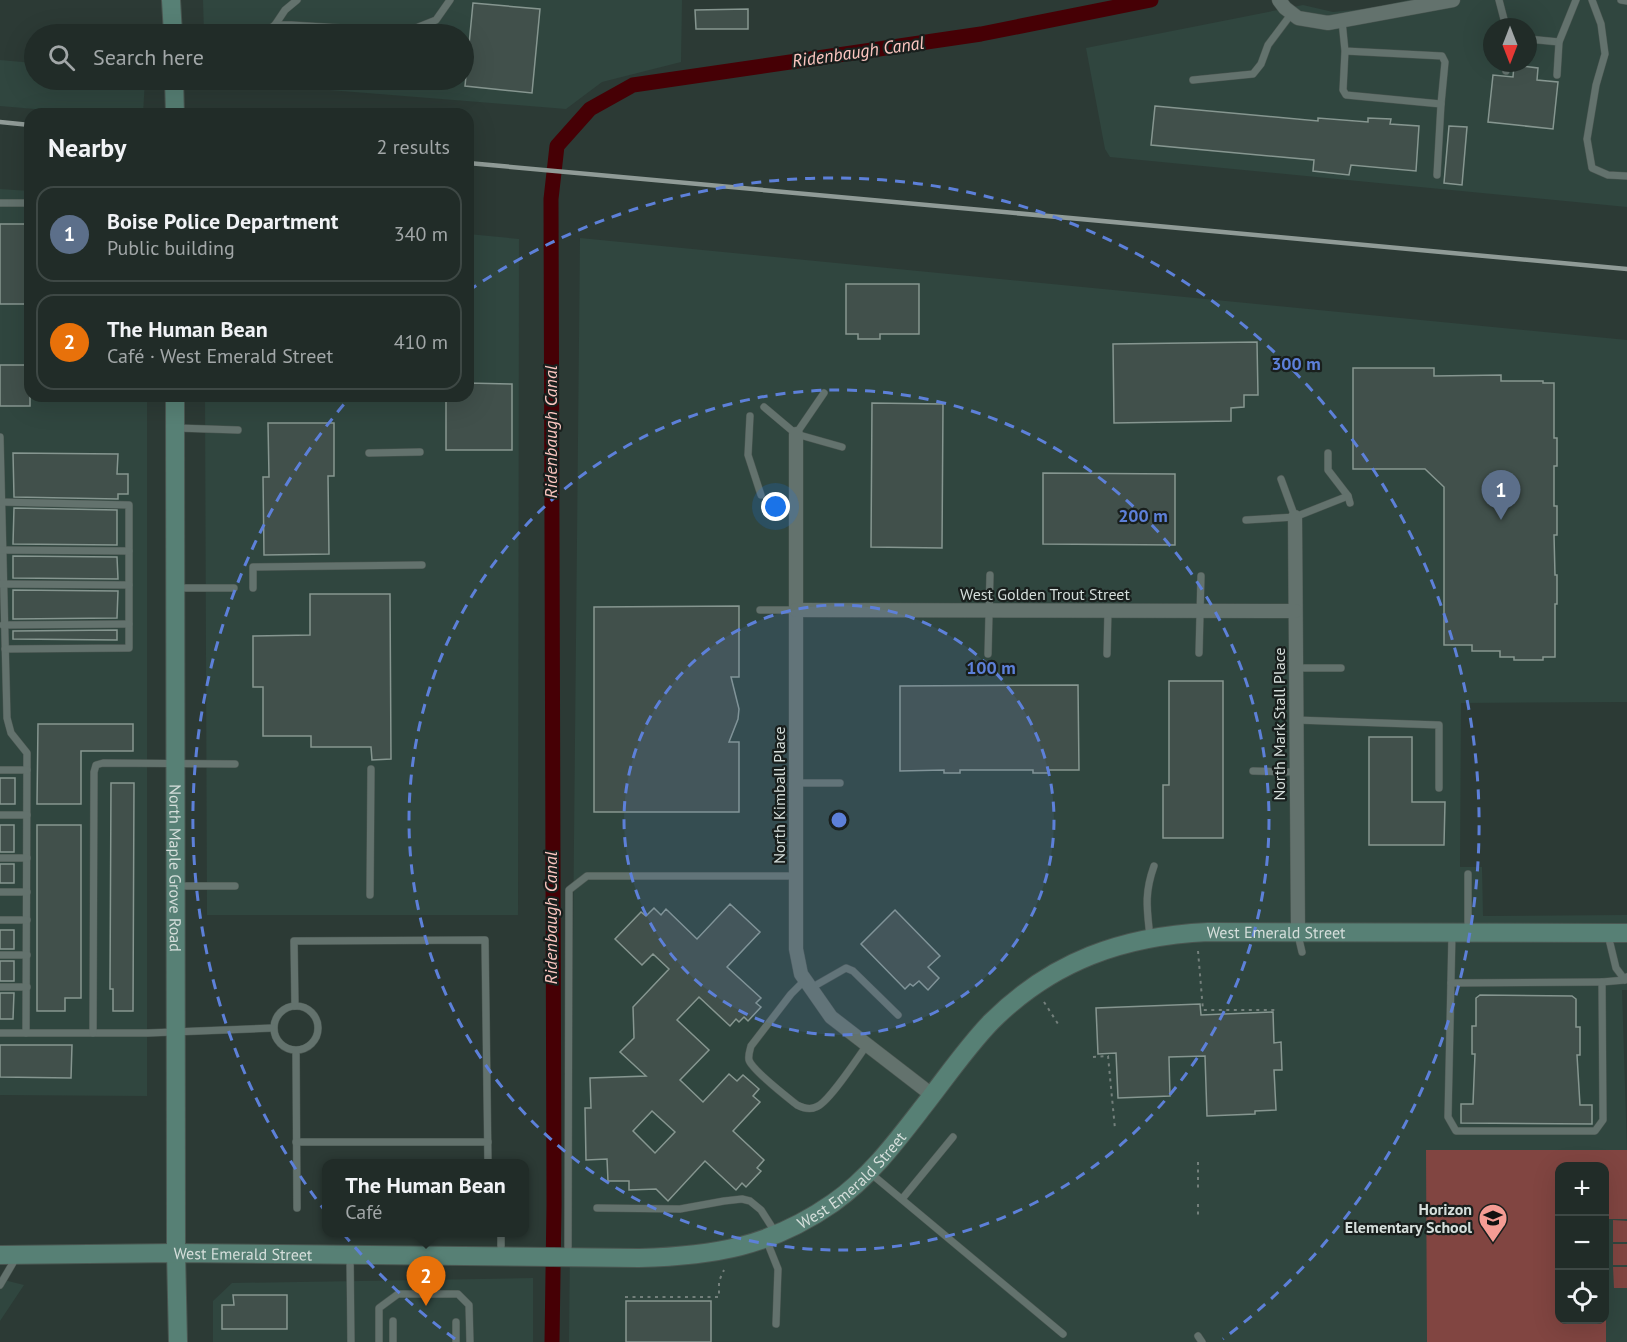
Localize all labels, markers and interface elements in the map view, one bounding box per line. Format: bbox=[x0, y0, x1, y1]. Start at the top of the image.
north arrow bbox=[1483, 18, 1537, 72]
search box bbox=[24, 24, 474, 90]
water label: Ridenbaugh Canal bbox=[790, 31, 926, 72]
icon: search bbox=[45, 41, 78, 74]
text: Search here bbox=[93, 43, 204, 71]
text: Nearby bbox=[48, 131, 126, 164]
text: 2 results bbox=[377, 134, 450, 160]
text: Boise Police Department bbox=[107, 207, 338, 235]
text: 1 bbox=[64, 221, 75, 247]
text: 340 m bbox=[394, 221, 448, 247]
text: Public building bbox=[107, 235, 235, 261]
text: The Human Bean bbox=[107, 315, 268, 343]
text: 2 bbox=[64, 329, 75, 355]
text: 410 m bbox=[394, 329, 448, 355]
text: Café · West Emerald Street bbox=[107, 343, 333, 369]
text: 300 m bbox=[1271, 352, 1321, 375]
water label: Ridenbaugh Canal bbox=[539, 365, 562, 499]
pin: 1 bbox=[1482, 470, 1520, 520]
your location bbox=[761, 492, 790, 521]
text: 200 m bbox=[1118, 504, 1168, 527]
street label: West Golden Trout Street bbox=[960, 584, 1130, 604]
street label: North Mark Stall Place bbox=[1269, 647, 1289, 801]
text: 100 m bbox=[966, 656, 1016, 679]
street label: North Kimball Place bbox=[769, 726, 789, 864]
street label: North Maple Grove Road bbox=[165, 784, 186, 952]
centre of rings bbox=[829, 810, 849, 830]
water label: Ridenbaugh Canal bbox=[539, 851, 562, 985]
street label: West Emerald Street bbox=[1207, 922, 1346, 942]
street label: West Emerald Street bbox=[794, 1127, 910, 1233]
popup bbox=[322, 1159, 529, 1237]
map controls bbox=[1555, 1162, 1609, 1324]
button: + bbox=[1555, 1162, 1609, 1216]
text: The Human Bean bbox=[345, 1171, 506, 1199]
text: Café bbox=[345, 1199, 383, 1225]
place label: Horizon Elementary School bbox=[1345, 1199, 1472, 1237]
school or university icon: Horizon Elementary School bbox=[1477, 1202, 1509, 1244]
button: − bbox=[1555, 1216, 1609, 1270]
street label: West Emerald Street bbox=[173, 1243, 313, 1264]
pin: 2 bbox=[406, 1256, 446, 1306]
button: locate bbox=[1555, 1270, 1609, 1324]

